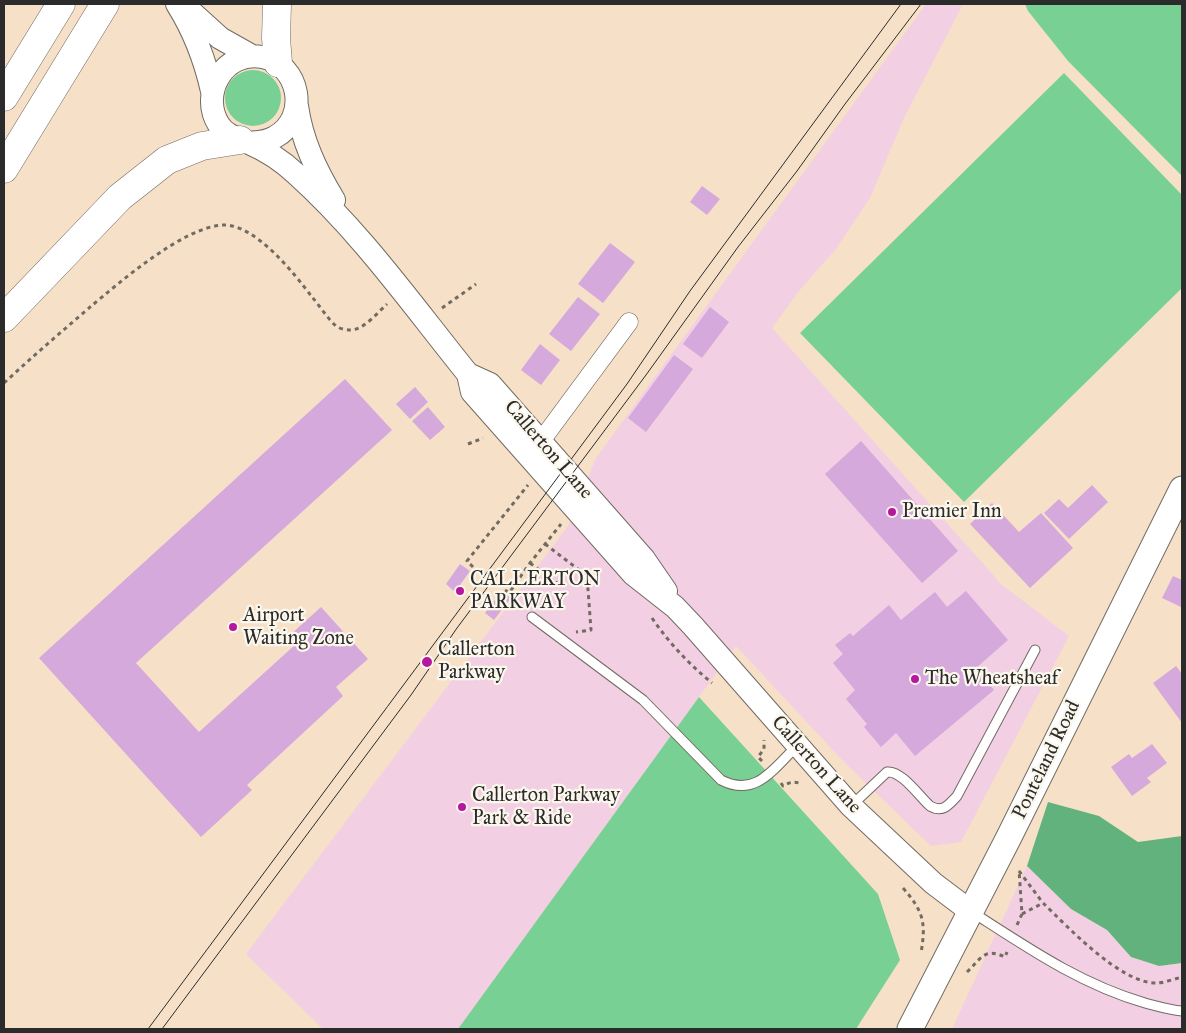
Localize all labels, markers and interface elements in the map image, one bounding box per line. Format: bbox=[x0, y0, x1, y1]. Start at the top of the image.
street label: Callerton Lane bbox=[498, 396, 598, 504]
place label: Premier Inn bbox=[902, 500, 1002, 524]
marker: Premier Inn bbox=[886, 506, 898, 518]
place label: CALLERTON PARKWAY bbox=[470, 568, 600, 615]
marker: CALLERTON PARKWAY bbox=[454, 585, 466, 597]
place label: Airport Waiting Zone bbox=[243, 604, 354, 651]
marker: Airport Waiting Zone bbox=[227, 621, 239, 633]
place label: Callerton Parkway bbox=[438, 638, 515, 685]
marker: Callerton Parkway bbox=[420, 655, 434, 669]
place label: The Wheatsheaf bbox=[925, 667, 1058, 691]
marker: The Wheatsheaf bbox=[909, 673, 921, 685]
street label: Ponteland Road bbox=[1008, 697, 1086, 823]
street label: Callerton Lane bbox=[766, 711, 866, 819]
place label: Callerton Parkway Park & Ride bbox=[472, 784, 620, 831]
marker: Callerton Parkway Park & Ride bbox=[456, 801, 468, 813]

